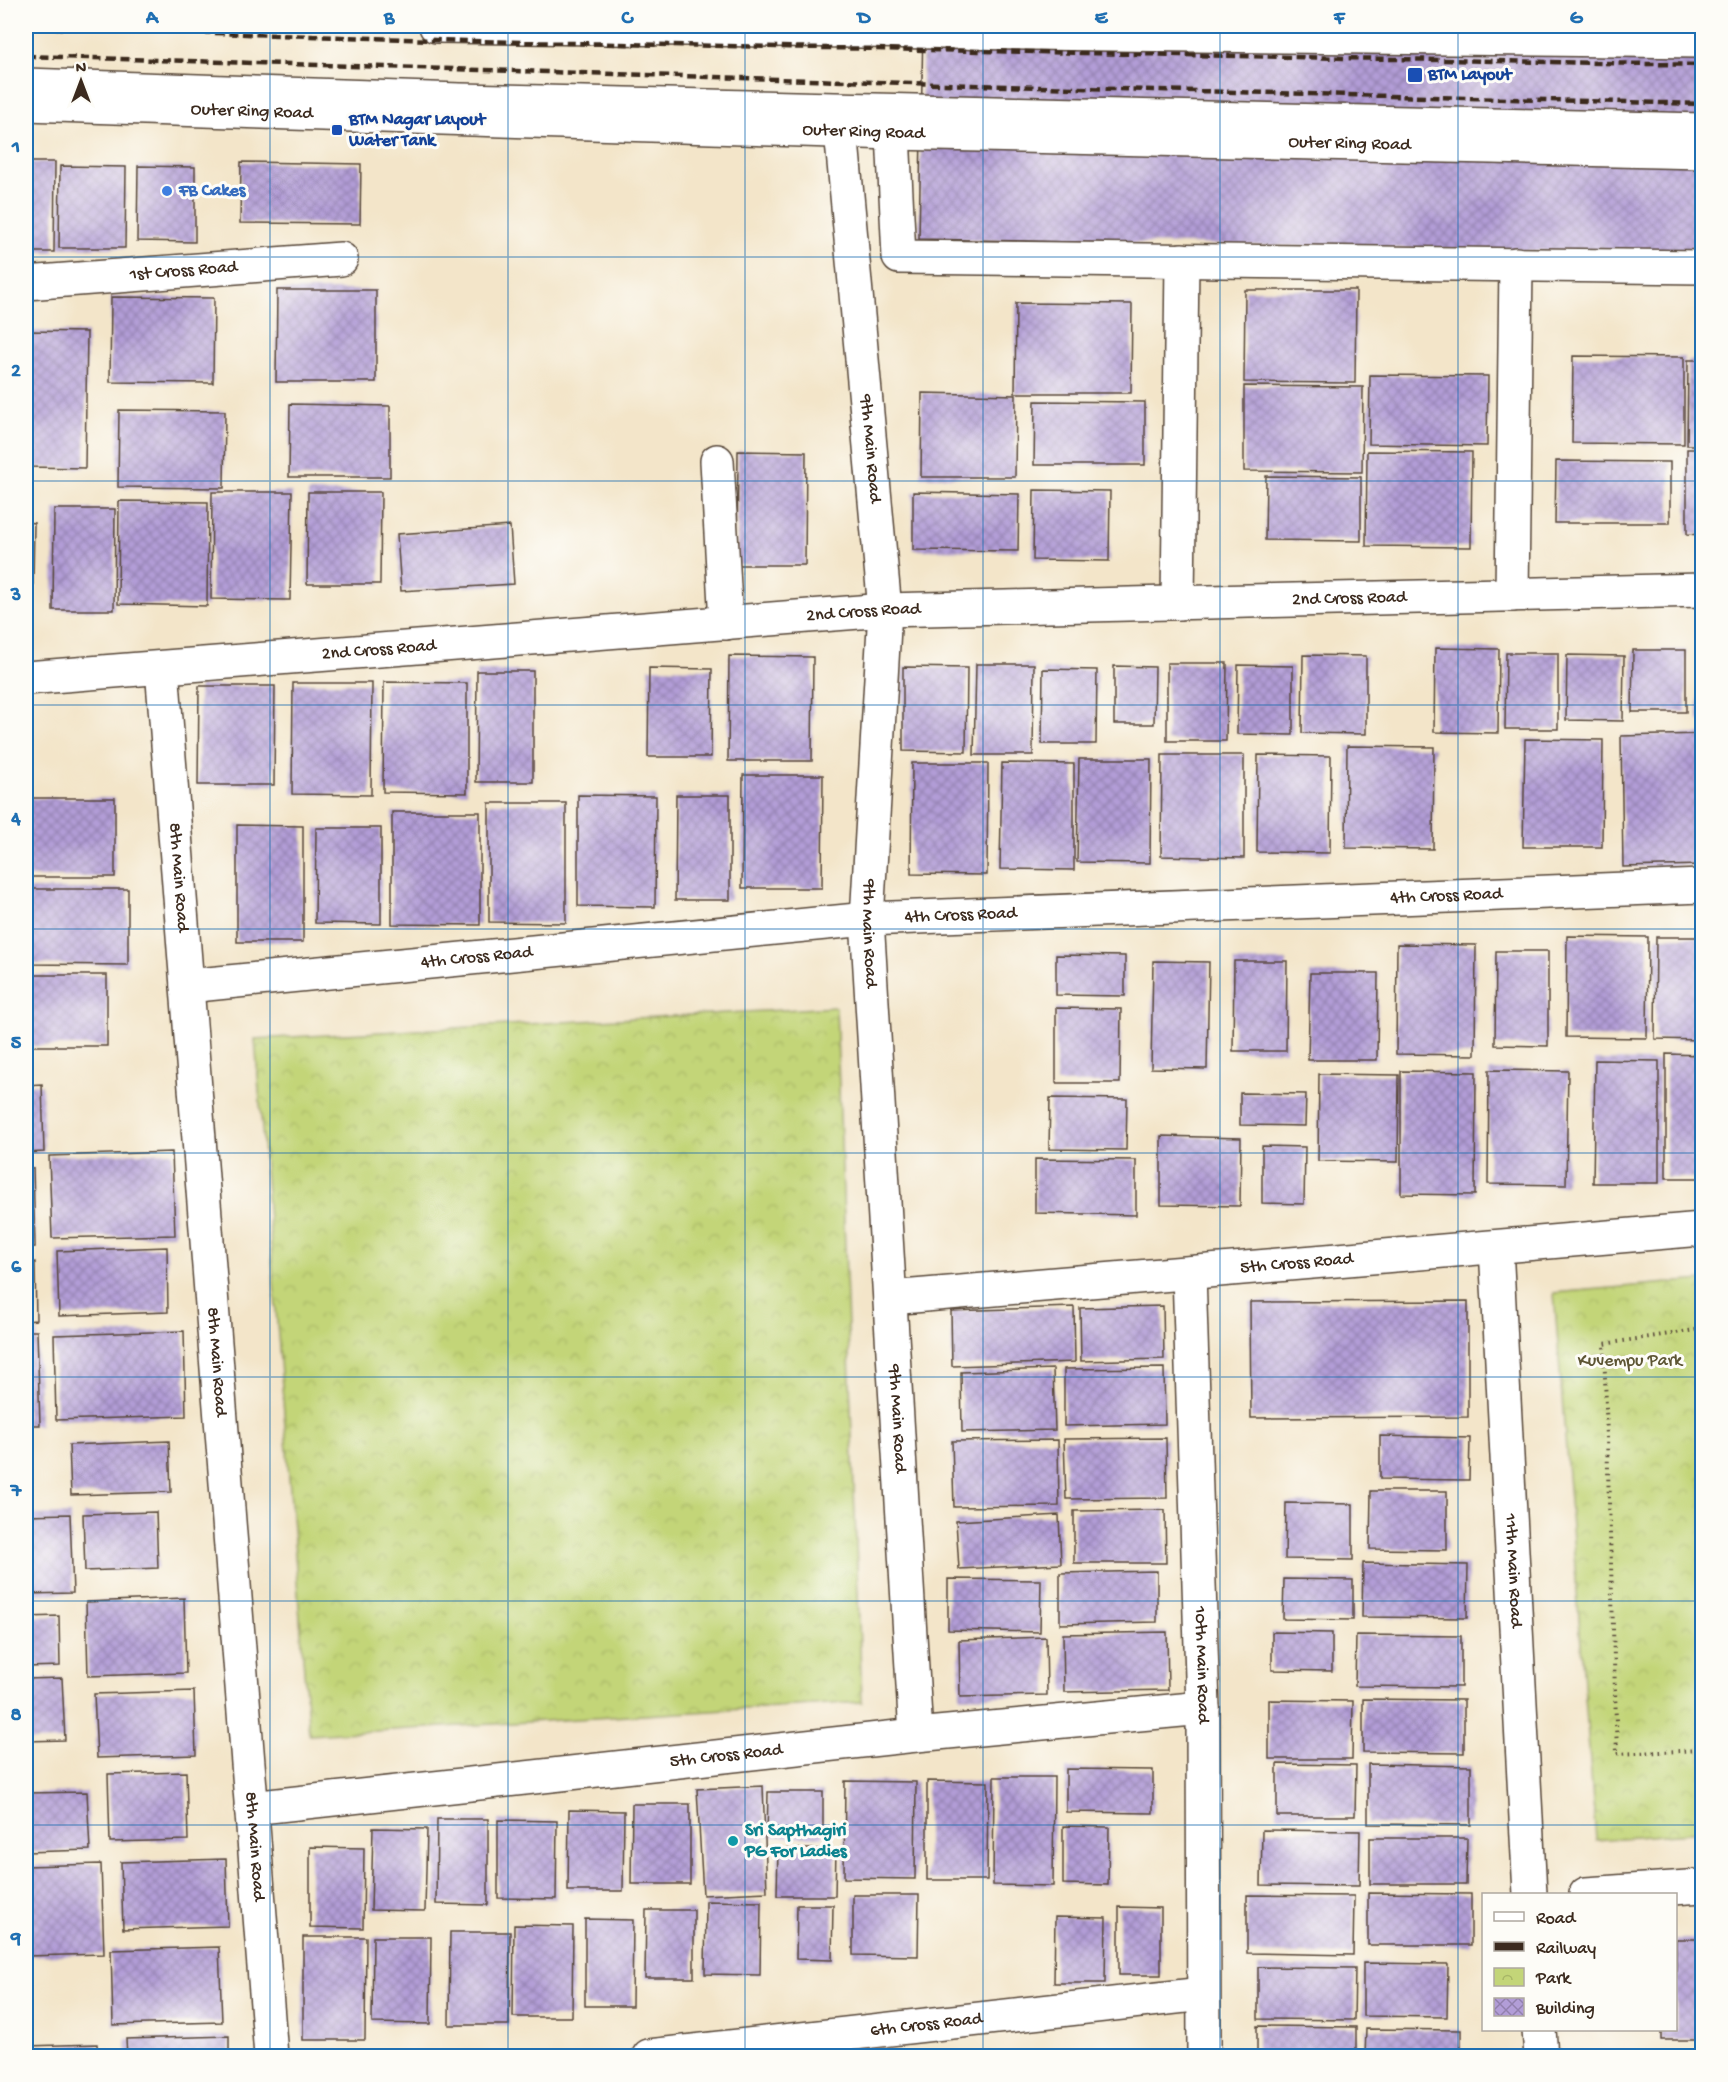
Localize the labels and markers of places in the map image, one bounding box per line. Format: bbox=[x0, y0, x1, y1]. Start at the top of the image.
place label: BTM Layout bbox=[1427, 65, 1513, 86]
marker: BTM Layout bbox=[1406, 66, 1424, 84]
place label: BTM Nagar Layout Water Tank bbox=[348, 110, 487, 152]
marker: BTM Nagar Layout Water Tank bbox=[330, 123, 344, 137]
place label: FB Cakes bbox=[178, 181, 247, 202]
marker: FB Cakes bbox=[160, 184, 174, 198]
place label: Sri Sapthagiri PG For Ladies bbox=[744, 1821, 848, 1863]
marker: Sri Sapthagiri PG For Ladies bbox=[726, 1834, 740, 1848]

